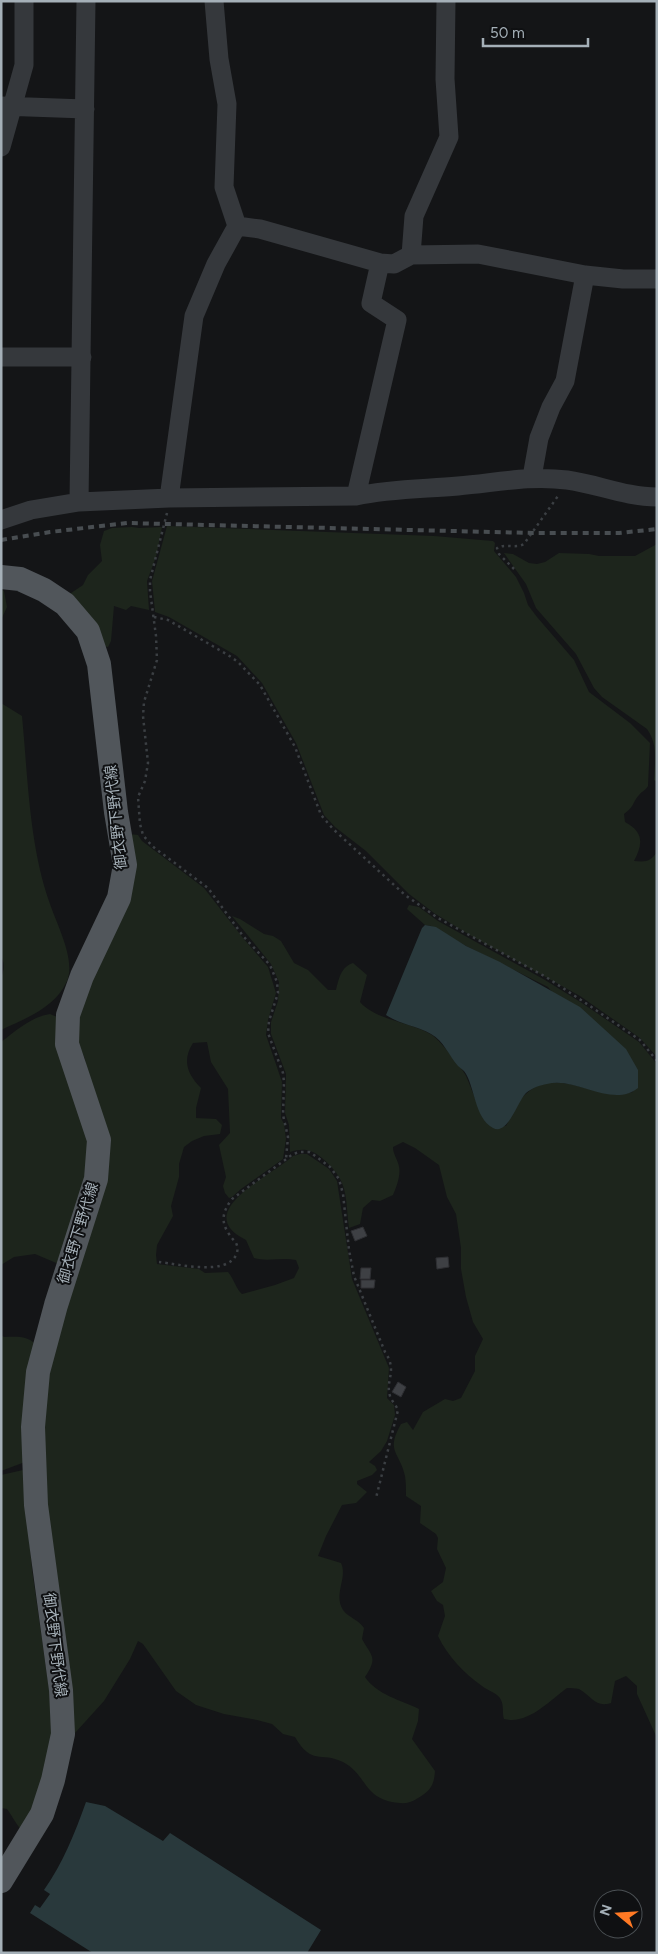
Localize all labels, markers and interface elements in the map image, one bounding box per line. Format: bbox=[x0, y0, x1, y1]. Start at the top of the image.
scale bar bbox=[483, 15, 588, 47]
text: 50 m bbox=[490, 24, 525, 42]
street label: 御衣野下野代線 bbox=[102, 764, 130, 870]
street label: 御衣野下野代線 bbox=[54, 1180, 102, 1286]
street label: 御衣野下野代線 bbox=[40, 1592, 70, 1698]
north arrow bbox=[593, 1889, 643, 1939]
text: N bbox=[596, 1902, 616, 1918]

